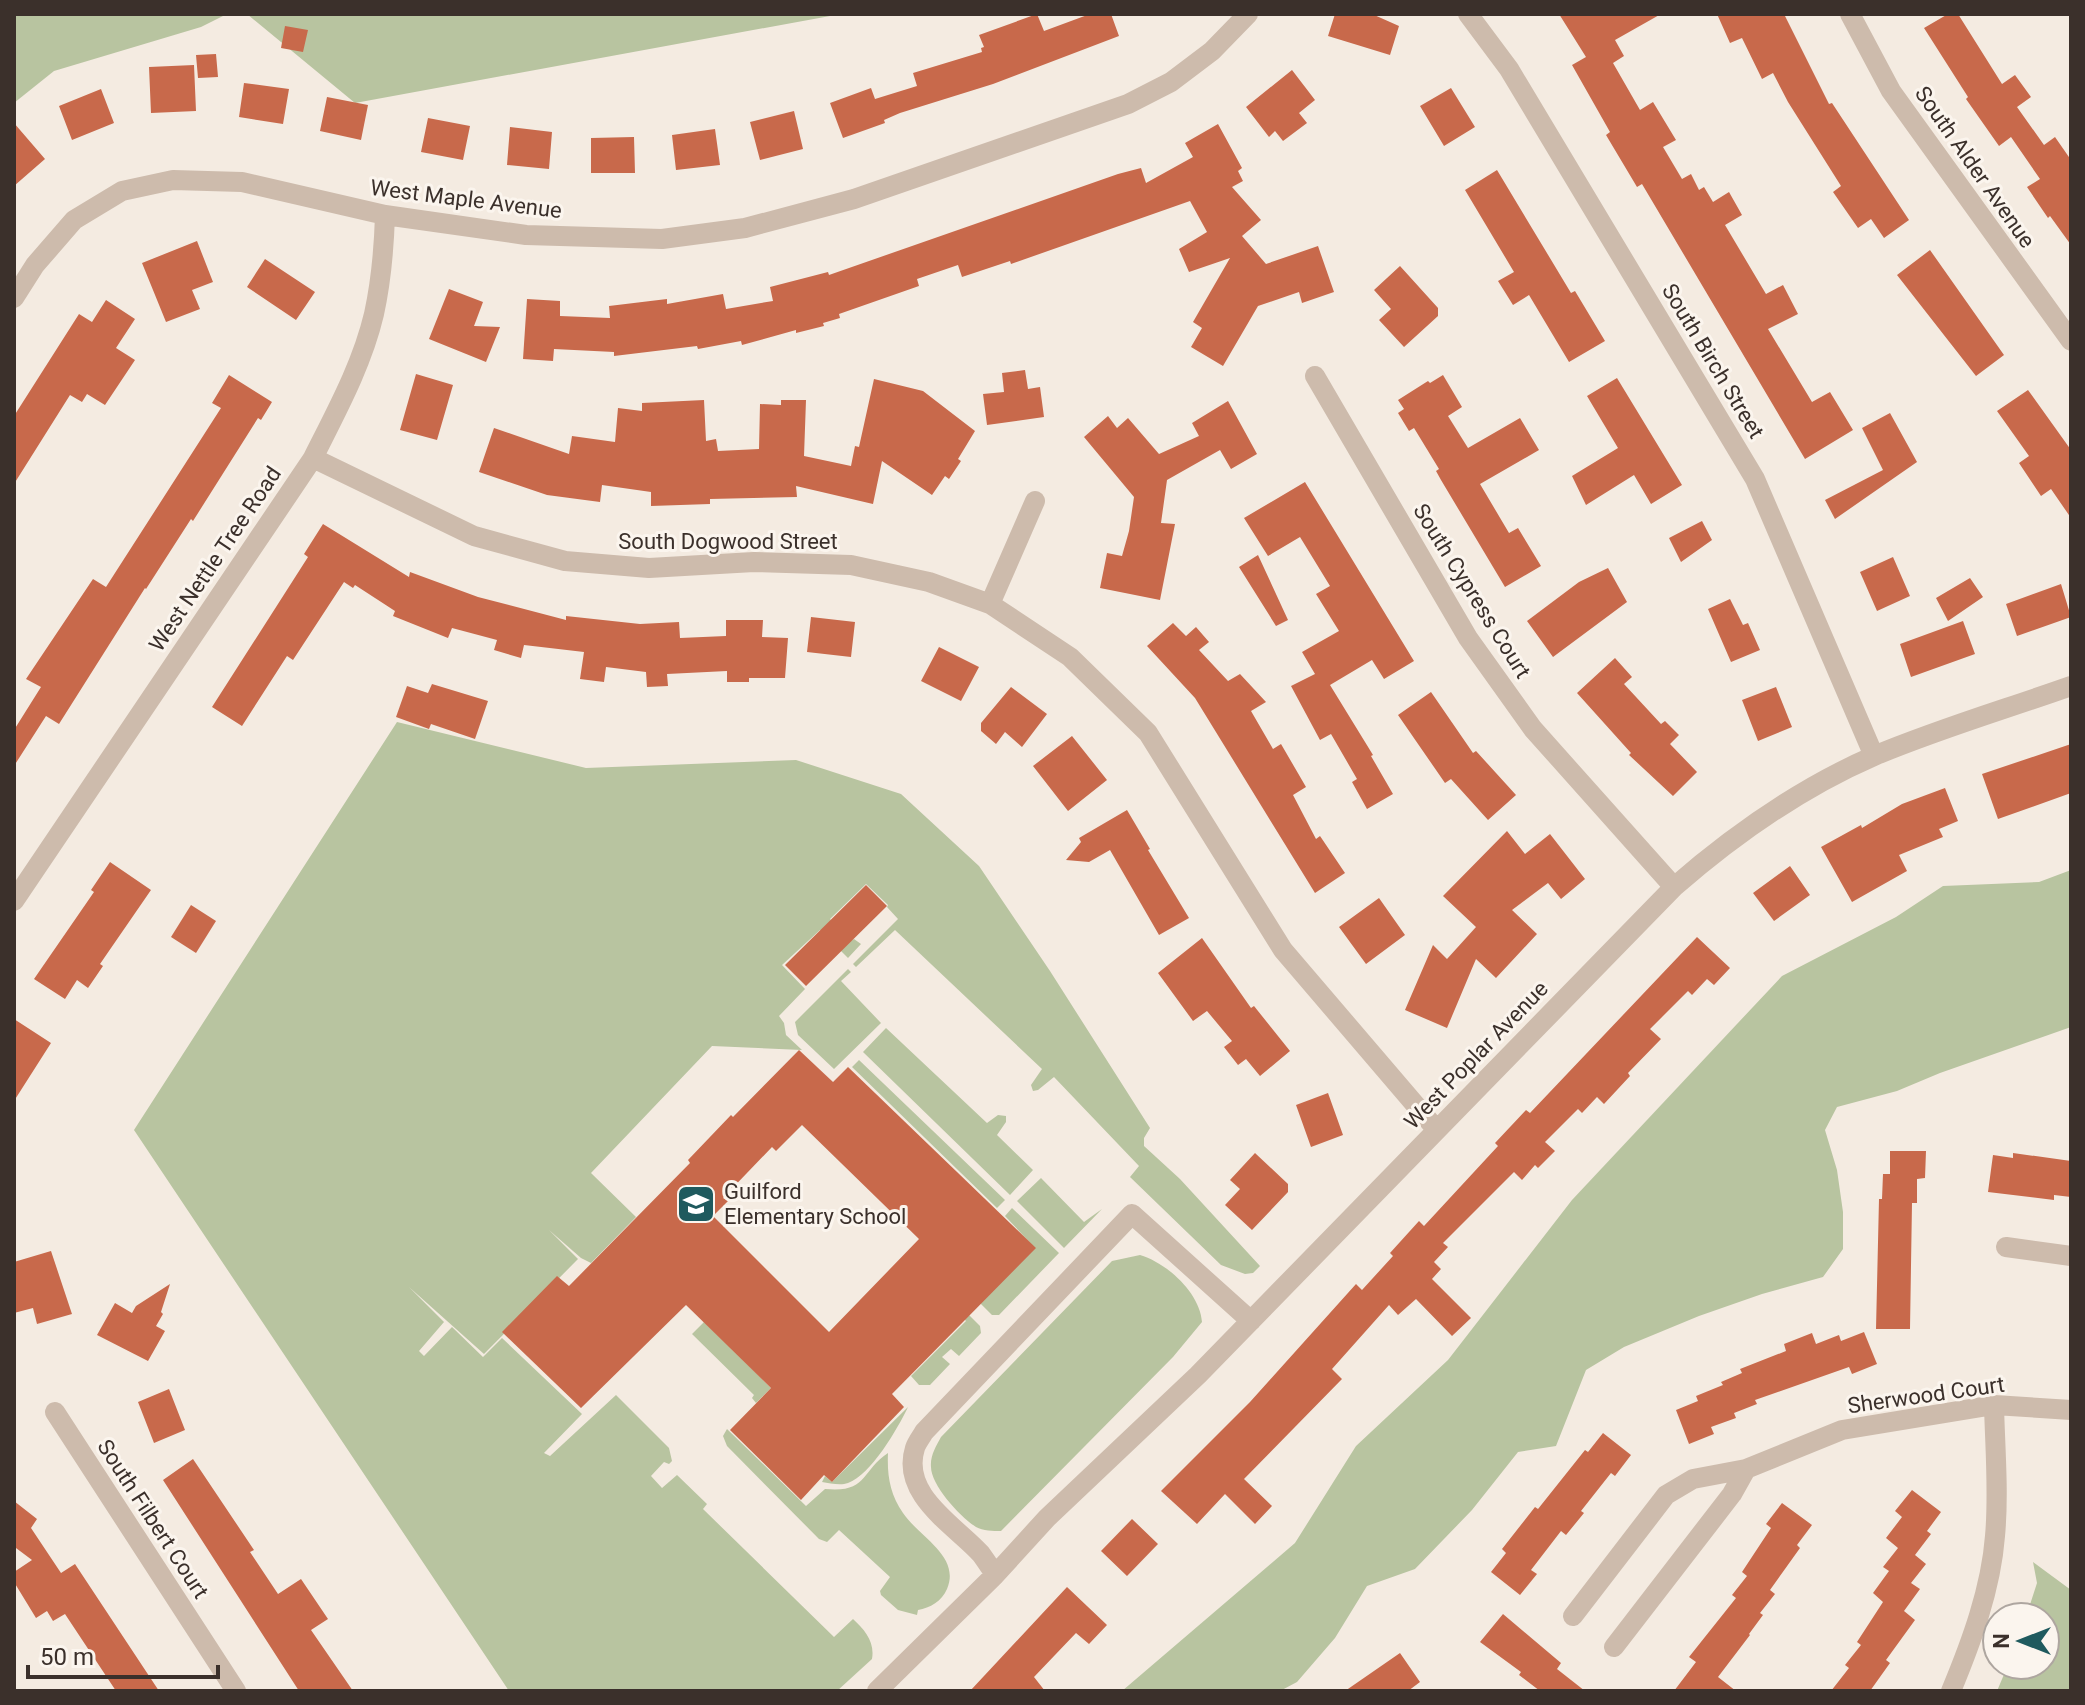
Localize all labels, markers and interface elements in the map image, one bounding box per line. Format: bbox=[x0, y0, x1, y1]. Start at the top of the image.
street label: South Alder Avenue bbox=[1910, 82, 2040, 252]
street label: West Maple Avenue bbox=[369, 175, 563, 223]
street label: South Birch Street bbox=[1657, 279, 1769, 443]
street label: West Nettle Tree Road bbox=[144, 462, 286, 656]
street label: South Cypress Court bbox=[1408, 499, 1536, 683]
street label: South Dogwood Street bbox=[618, 529, 838, 554]
street label: West Poplar Avenue bbox=[1399, 976, 1553, 1134]
place label: Guilford Elementary School bbox=[724, 1179, 906, 1229]
school or university icon: Guilford Elementary School bbox=[675, 1183, 717, 1225]
street label: Sherwood Court bbox=[1846, 1372, 2006, 1418]
street label: South Filbert Court bbox=[92, 1435, 214, 1603]
north arrow bbox=[1981, 1601, 2061, 1681]
scale bar bbox=[28, 1629, 218, 1679]
text: N bbox=[1989, 1633, 2014, 1649]
text: 50 m bbox=[40, 1643, 94, 1671]

